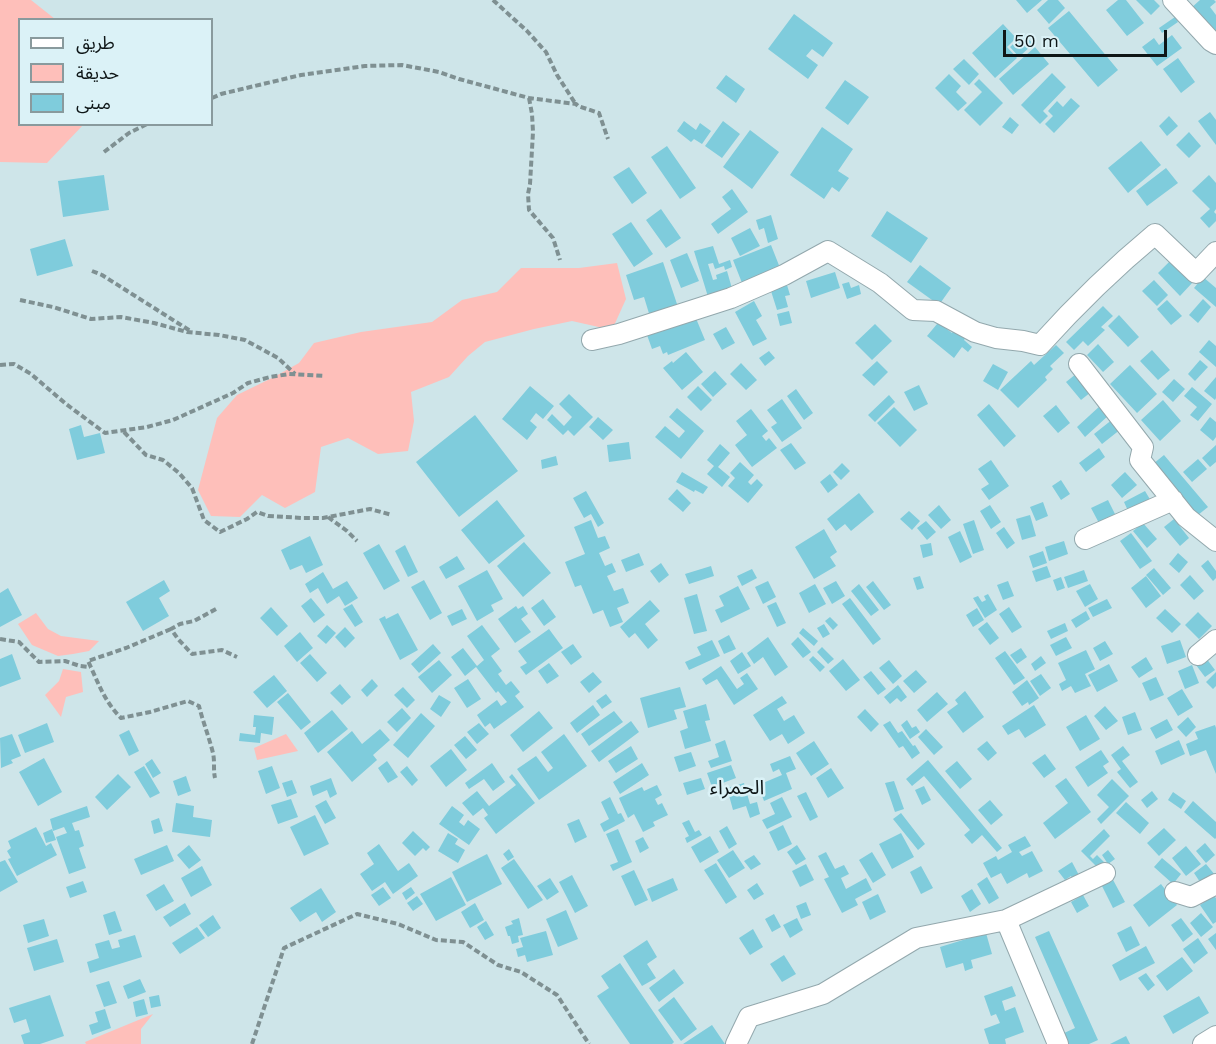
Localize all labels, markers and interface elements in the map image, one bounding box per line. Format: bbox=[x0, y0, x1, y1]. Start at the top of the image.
legend bbox=[18, 18, 213, 126]
scale bar bbox=[1006, 18, 1170, 56]
text: 50 m bbox=[1014, 30, 1059, 51]
text: طريق bbox=[76, 32, 115, 53]
text: حديقة bbox=[76, 62, 119, 83]
text: مبنى bbox=[76, 92, 111, 113]
district label: الحمراء bbox=[710, 776, 764, 800]

